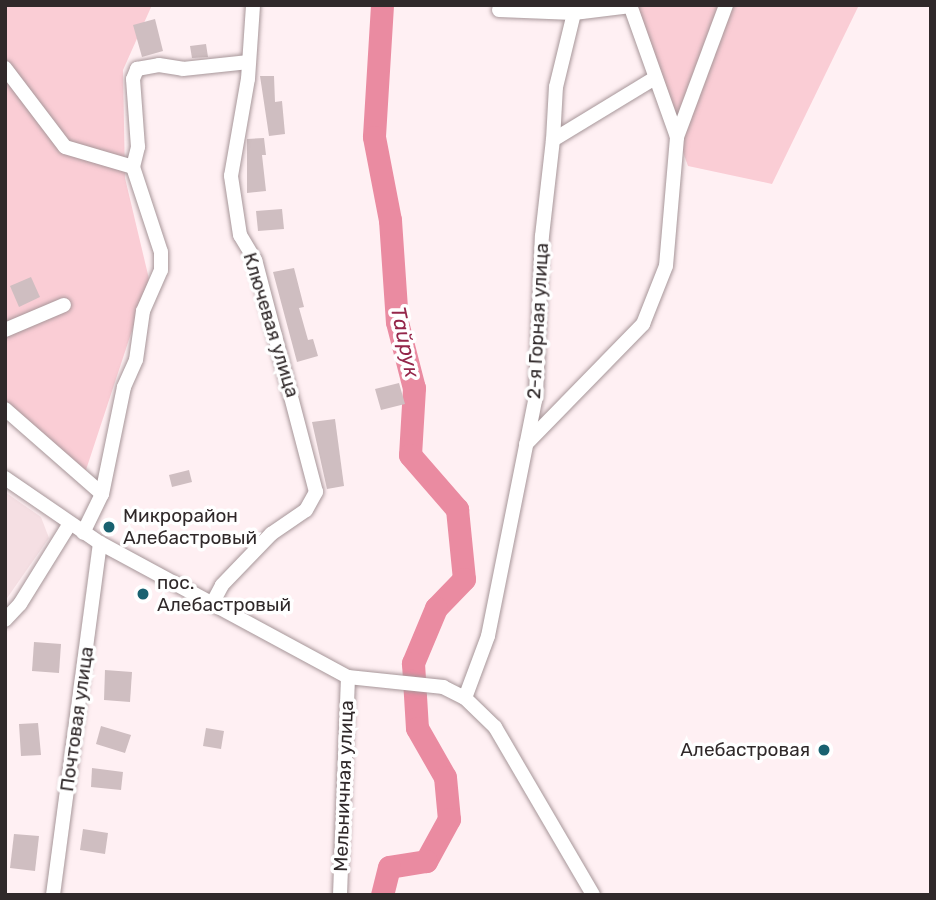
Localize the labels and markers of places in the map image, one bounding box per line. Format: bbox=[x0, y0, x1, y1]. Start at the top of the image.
place label: Микрорайон Алебастровый bbox=[123, 505, 257, 549]
marker: Микрорайон Алебастровый bbox=[101, 519, 117, 535]
place label: пос. Алебастровый bbox=[157, 572, 291, 616]
marker: пос. Алебастровый bbox=[135, 586, 151, 602]
place label: Алебастровая bbox=[680, 739, 810, 761]
marker: Алебастровая bbox=[816, 742, 832, 758]

